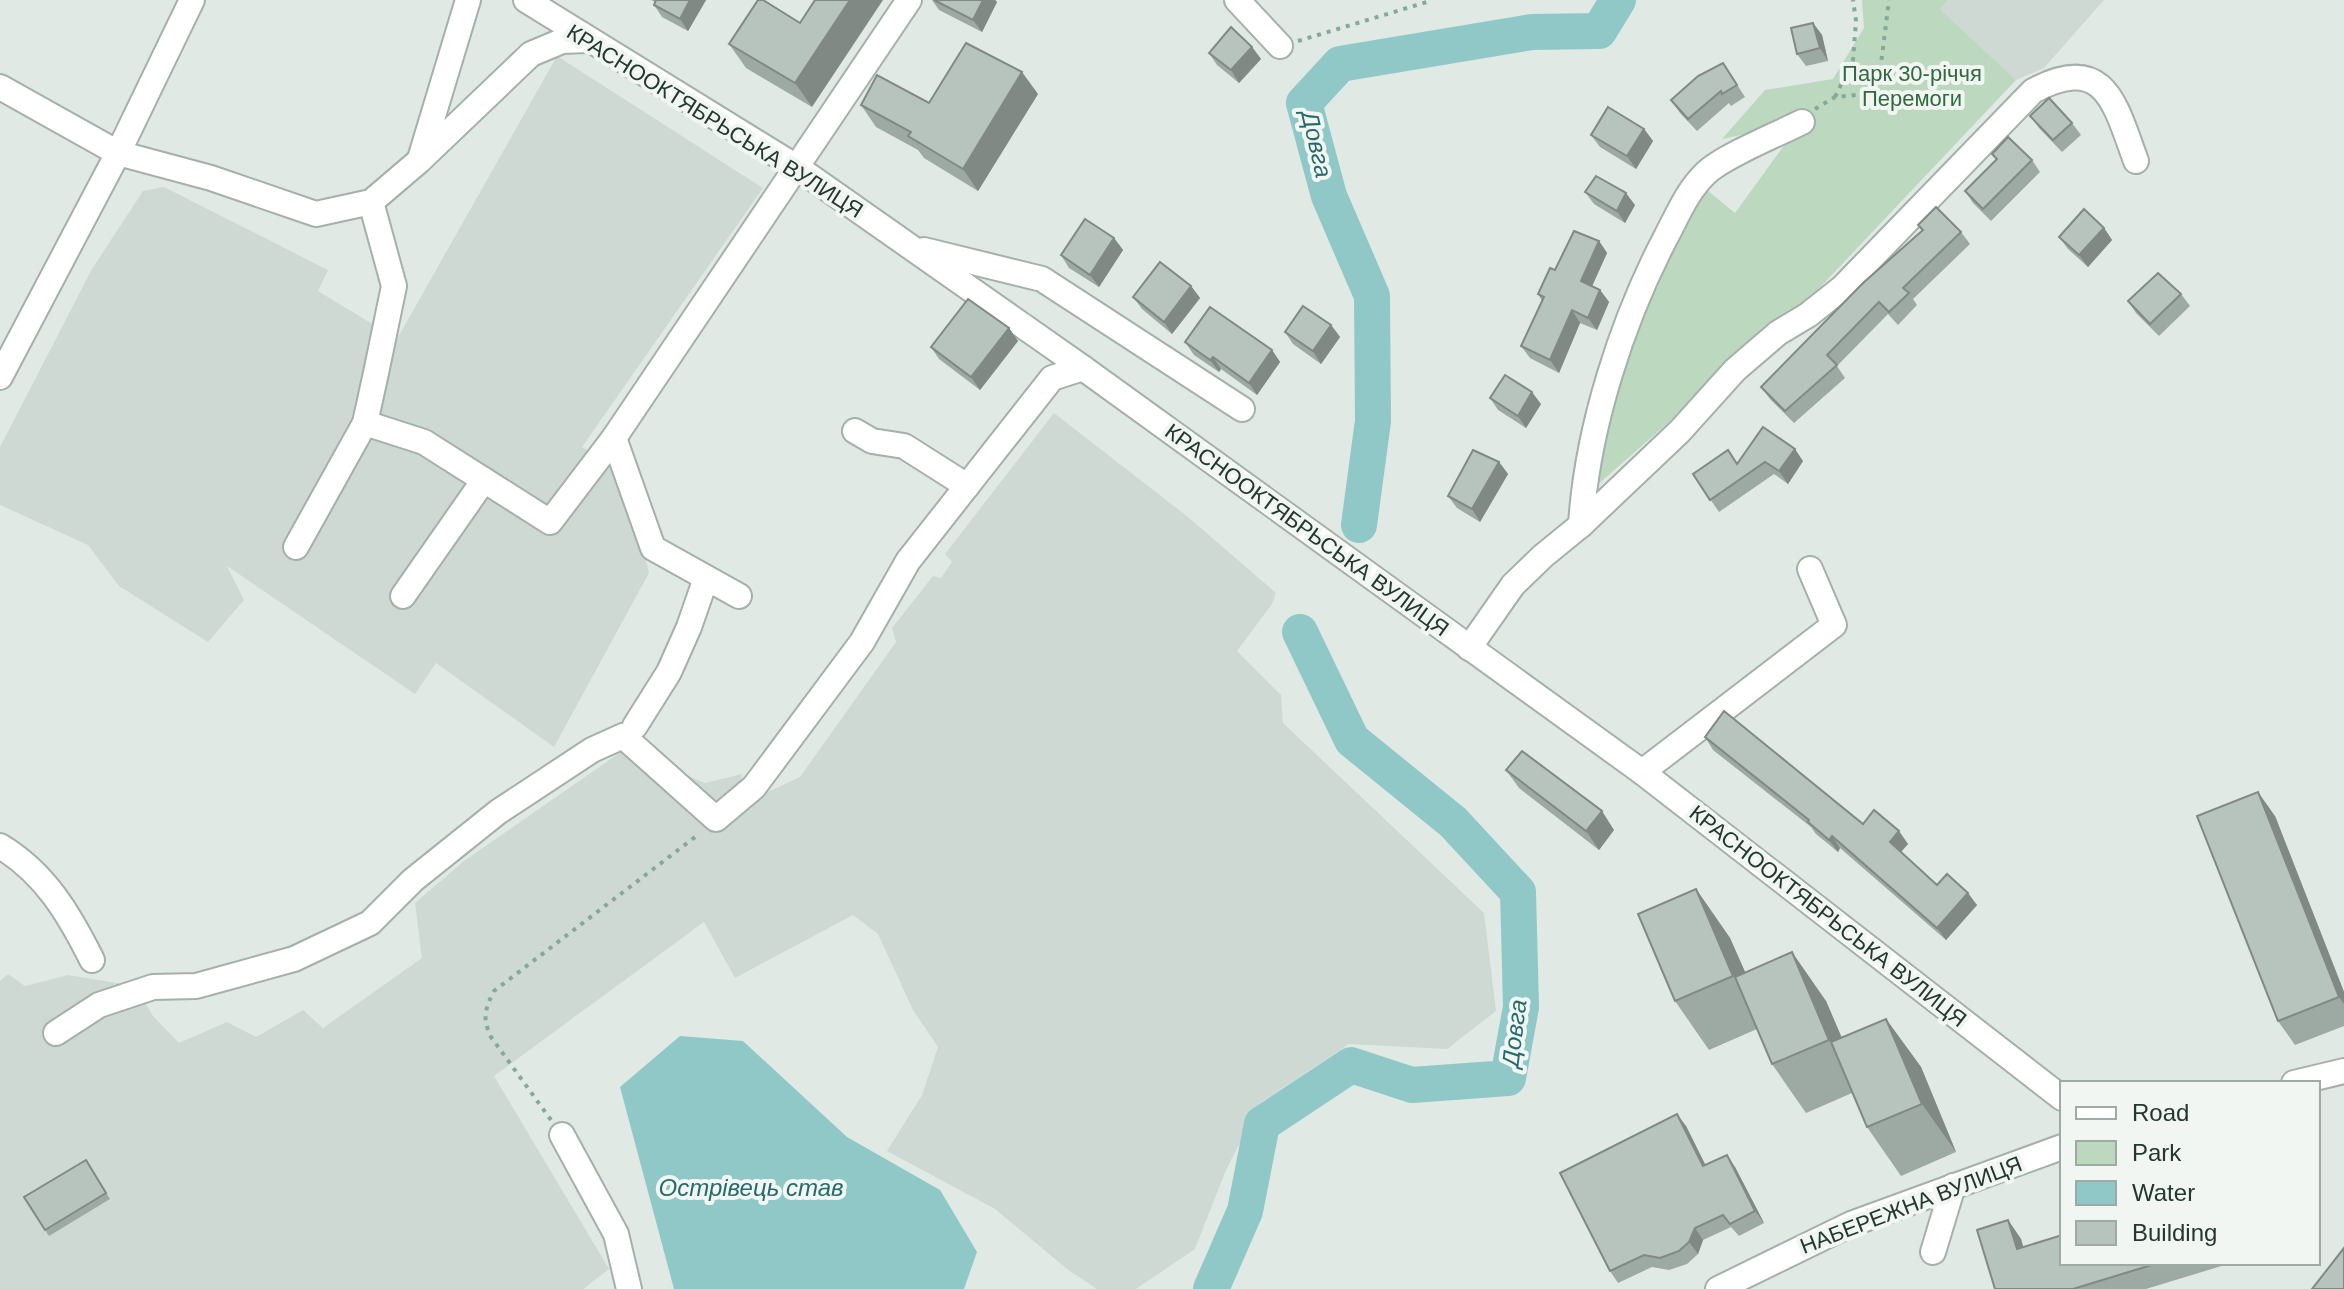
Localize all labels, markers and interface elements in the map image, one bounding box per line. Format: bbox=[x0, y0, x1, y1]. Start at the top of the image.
street label: КРАСНООКТЯБРЬСЬКА ВУЛИЦЯ bbox=[562, 19, 868, 223]
park label: Парк 30-річчя Перемоги bbox=[1842, 61, 1982, 111]
water label: Довга bbox=[1296, 105, 1338, 180]
street label: КРАСНООКТЯБРЬСЬКА ВУЛИЦЯ bbox=[1160, 419, 1454, 641]
street label: КРАСНООКТЯБРЬСЬКА ВУЛИЦЯ bbox=[1685, 800, 1971, 1032]
water label: Довга bbox=[1496, 998, 1532, 1071]
legend bbox=[2060, 1081, 2320, 1265]
text: Road bbox=[2132, 1099, 2189, 1126]
text: Park bbox=[2132, 1139, 2182, 1166]
street label: НАБЕРЕЖНА ВУЛИЦЯ bbox=[1797, 1151, 2025, 1259]
water label: Острівець став bbox=[658, 1174, 844, 1201]
text: Water bbox=[2132, 1179, 2195, 1206]
text: Building bbox=[2132, 1219, 2217, 1246]

